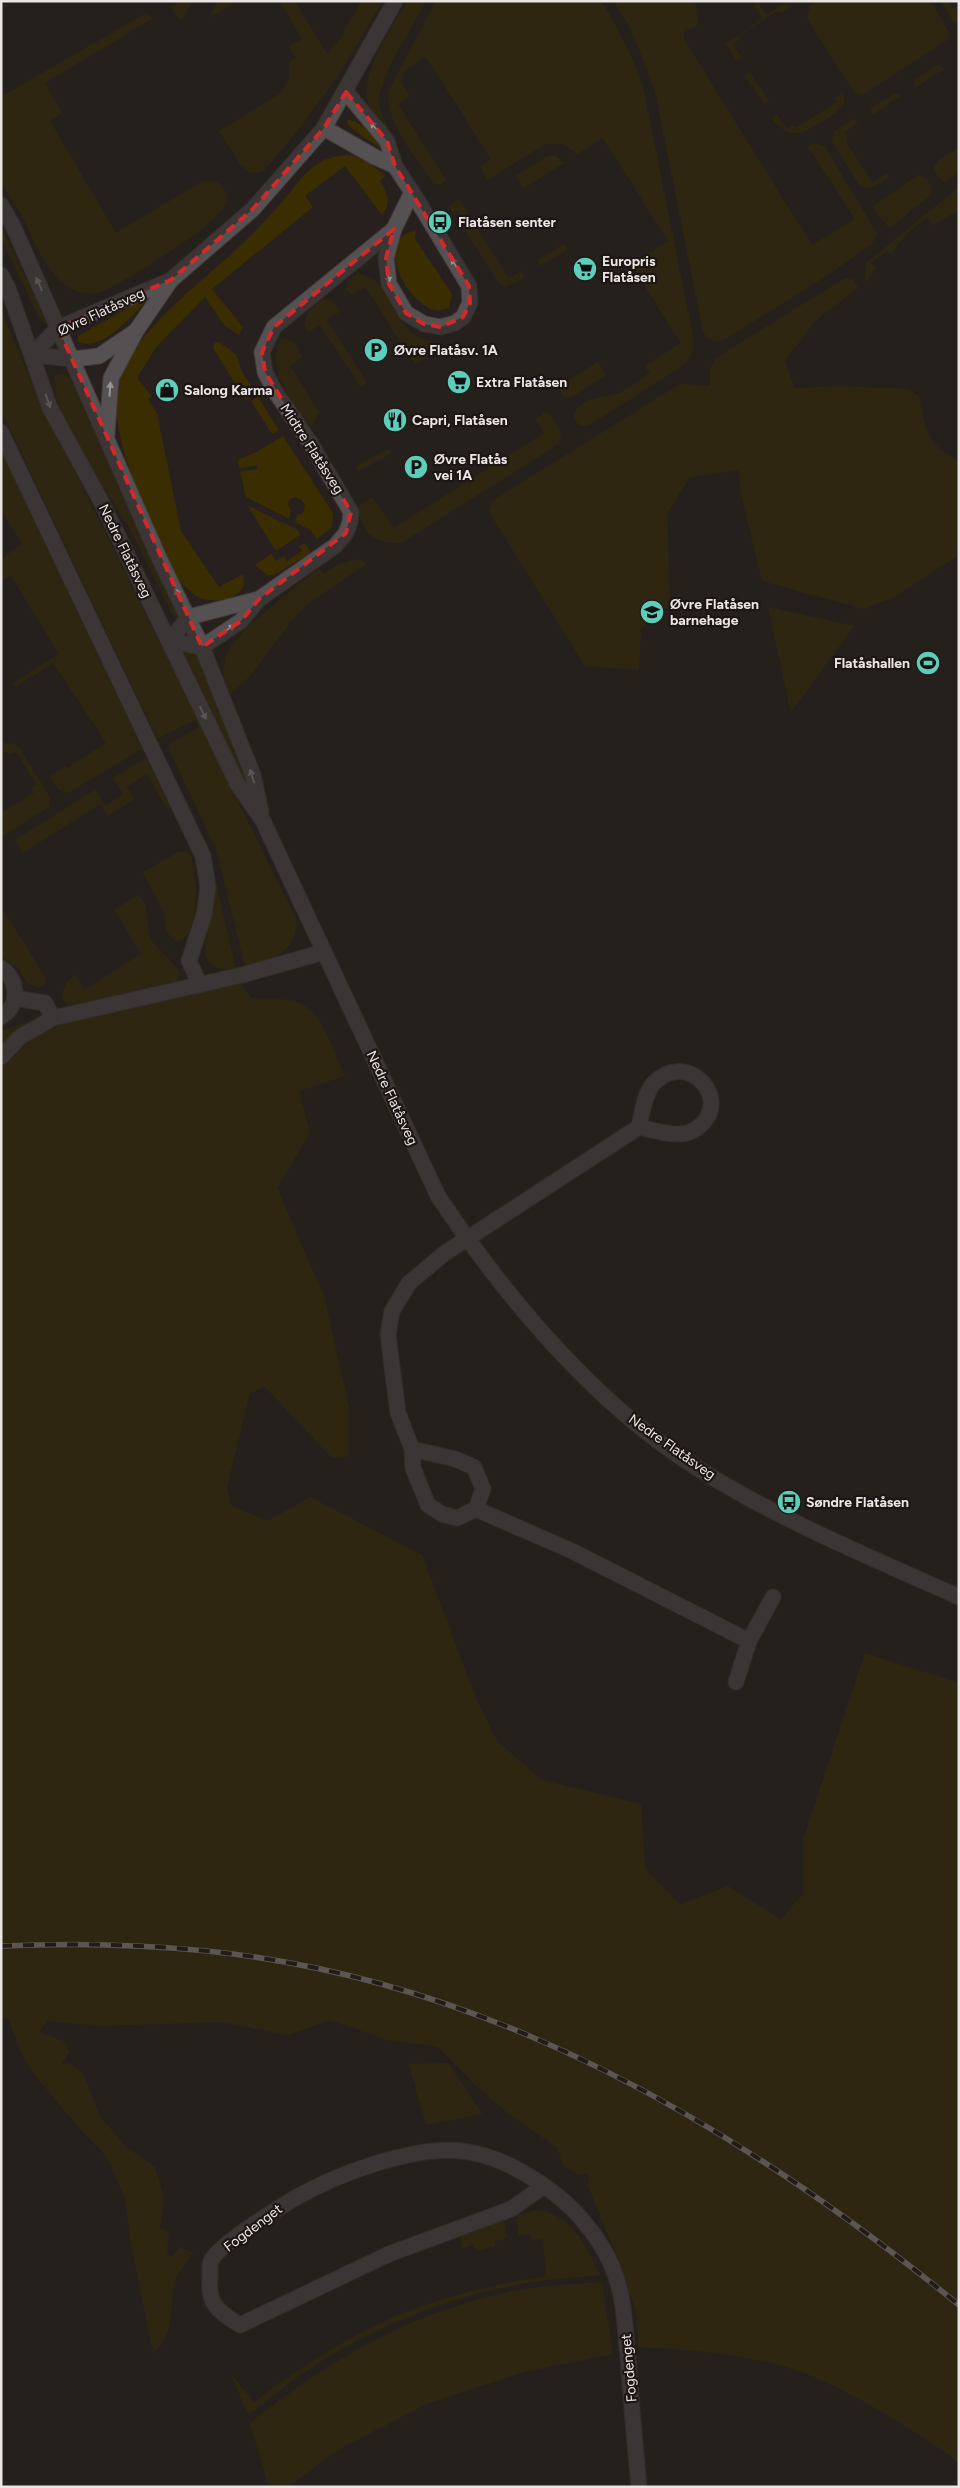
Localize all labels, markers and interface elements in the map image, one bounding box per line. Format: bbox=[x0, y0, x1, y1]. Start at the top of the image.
one-way arrow bbox=[369, 121, 381, 133]
bus stop icon: Flatåsen senter bbox=[427, 209, 453, 235]
place label: Flatåsen senter bbox=[458, 214, 557, 231]
place label: Europris Flatåsen bbox=[602, 253, 656, 286]
supermarket icon: Europris Flatåsen bbox=[572, 256, 598, 282]
one-way arrow bbox=[451, 258, 460, 271]
one-way arrow bbox=[385, 268, 393, 284]
one-way arrow bbox=[34, 277, 42, 291]
street label: Øvre Flatåsveg bbox=[55, 284, 147, 340]
parking icon: Øvre Flatåsv. 1A bbox=[363, 337, 389, 363]
place label: Øvre Flatåsv. 1A bbox=[394, 342, 498, 359]
supermarket icon: Extra Flatåsen bbox=[446, 369, 472, 395]
place label: Extra Flatåsen bbox=[476, 374, 567, 391]
shop icon: Salong Karma bbox=[154, 377, 180, 403]
one-way arrow bbox=[107, 381, 115, 397]
place label: Salong Karma bbox=[184, 382, 273, 399]
one-way arrow bbox=[44, 394, 52, 409]
street label: Midtre Flatåsveg bbox=[277, 401, 347, 497]
restaurant icon: Capri, Flatåsen bbox=[382, 407, 408, 433]
place label: Capri, Flatåsen bbox=[412, 412, 508, 429]
place label: Øvre Flatås vei 1A bbox=[434, 451, 508, 484]
parking icon: Øvre Flatås vei 1A bbox=[403, 454, 429, 480]
street label: Nedre Flatåsveg bbox=[95, 501, 155, 601]
one-way arrow bbox=[174, 588, 182, 602]
place label: Øvre Flatåsen barnehage bbox=[670, 596, 759, 629]
school or university icon: Øvre Flatåsen barnehage bbox=[639, 599, 665, 625]
one-way arrow bbox=[222, 624, 235, 634]
sports icon: Flatåshallen bbox=[915, 650, 941, 676]
place label: Flatåshallen bbox=[834, 655, 910, 672]
one-way arrow bbox=[199, 706, 207, 720]
one-way arrow bbox=[248, 768, 255, 783]
street label: Nedre Flatåsveg bbox=[363, 1048, 421, 1148]
street label: Nedre Flatåsveg bbox=[625, 1411, 719, 1483]
bus stop icon: Søndre Flatåsen bbox=[776, 1489, 802, 1515]
place label: Søndre Flatåsen bbox=[806, 1494, 909, 1511]
street label: Fogdenget bbox=[220, 2201, 286, 2255]
street label: Fogdenget bbox=[618, 2333, 640, 2403]

